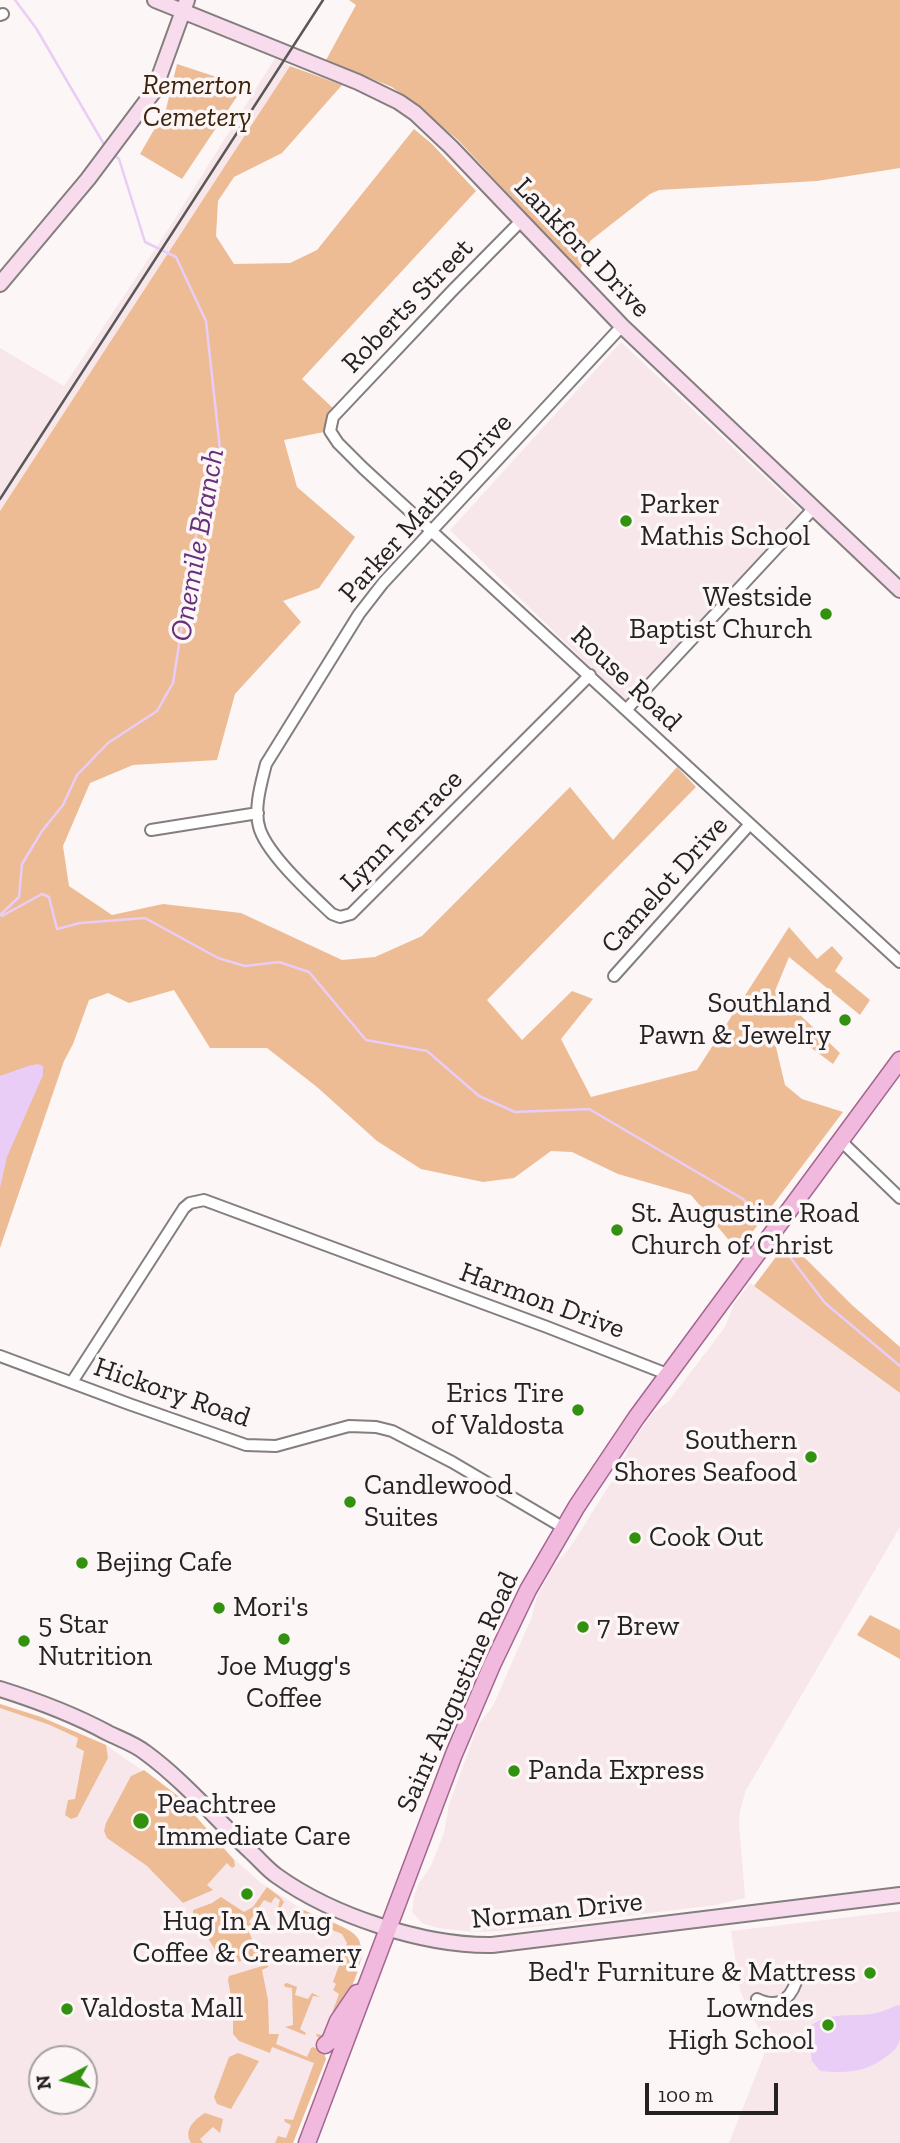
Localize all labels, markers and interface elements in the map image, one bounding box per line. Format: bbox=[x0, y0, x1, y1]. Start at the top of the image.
park label: Remerton Cemetery bbox=[142, 69, 252, 135]
street label: Lankford Drive bbox=[507, 171, 657, 325]
street label: Roberts Street bbox=[335, 232, 481, 380]
street label: Parker Mathis Drive bbox=[332, 407, 520, 609]
water label: Onemile Branch bbox=[163, 446, 233, 644]
place label: Parker Mathis School bbox=[640, 488, 810, 554]
marker: Parker Mathis School bbox=[618, 513, 634, 529]
place label: Westside Baptist Church bbox=[629, 581, 812, 647]
marker: Westside Baptist Church bbox=[818, 606, 834, 622]
street label: Rouse Road bbox=[564, 619, 688, 739]
street label: Lynn Terrace bbox=[334, 763, 470, 899]
street label: Camelot Drive bbox=[595, 809, 735, 961]
place label: Southland Pawn & Jewelry bbox=[639, 987, 831, 1053]
marker: Southland Pawn & Jewelry bbox=[837, 1012, 853, 1028]
place label: St. Augustine Road Church of Christ bbox=[631, 1197, 859, 1263]
marker: St. Augustine Road Church of Christ bbox=[609, 1222, 625, 1238]
street label: Harmon Drive bbox=[455, 1256, 629, 1346]
street label: Hickory Road bbox=[89, 1351, 255, 1435]
place label: Erics Tire of Valdosta bbox=[431, 1377, 564, 1443]
marker: Erics Tire of Valdosta bbox=[570, 1402, 586, 1418]
place label: Southern Shores Seafood bbox=[614, 1424, 797, 1490]
marker: Southern Shores Seafood bbox=[803, 1449, 819, 1465]
place label: Candlewood Suites bbox=[364, 1469, 513, 1535]
marker: Candlewood Suites bbox=[342, 1494, 358, 1510]
place label: Cook Out bbox=[649, 1521, 763, 1555]
marker: Cook Out bbox=[627, 1530, 643, 1546]
place label: Bejing Cafe bbox=[96, 1546, 232, 1580]
marker: Bejing Cafe bbox=[74, 1555, 90, 1571]
street label: Saint Augustine Road bbox=[390, 1567, 526, 1817]
place label: Mori's bbox=[233, 1591, 308, 1625]
marker: Mori's bbox=[211, 1600, 227, 1616]
place label: 5 Star Nutrition bbox=[38, 1608, 152, 1674]
place label: 7 Brew bbox=[597, 1610, 680, 1644]
marker: 7 Brew bbox=[575, 1619, 591, 1635]
marker: Joe Mugg's Coffee bbox=[276, 1631, 292, 1647]
marker: 5 Star Nutrition bbox=[16, 1633, 32, 1649]
place label: Joe Mugg's Coffee bbox=[217, 1650, 351, 1716]
place label: Panda Express bbox=[528, 1754, 704, 1788]
marker: Panda Express bbox=[506, 1763, 522, 1779]
place label: Peachtree Immediate Care bbox=[157, 1788, 351, 1854]
marker: Peachtree Immediate Care bbox=[131, 1811, 151, 1831]
street label: Norman Drive bbox=[470, 1885, 644, 1937]
marker: Hug In A Mug Coffee & Creamery bbox=[239, 1886, 255, 1902]
place label: Hug In A Mug Coffee & Creamery bbox=[133, 1905, 361, 1971]
place label: Bed'r Furniture & Mattress bbox=[528, 1956, 856, 1990]
marker: Bed'r Furniture & Mattress bbox=[862, 1965, 878, 1981]
place label: Valdosta Mall bbox=[81, 1992, 243, 2026]
place label: Lowndes High School bbox=[668, 1992, 814, 2058]
marker: Valdosta Mall bbox=[59, 2001, 75, 2017]
marker: Lowndes High School bbox=[820, 2017, 836, 2033]
north arrow bbox=[28, 2045, 98, 2115]
scale bar bbox=[648, 2070, 781, 2114]
text: N bbox=[31, 2074, 56, 2091]
text: 100 m bbox=[658, 2082, 713, 2107]

